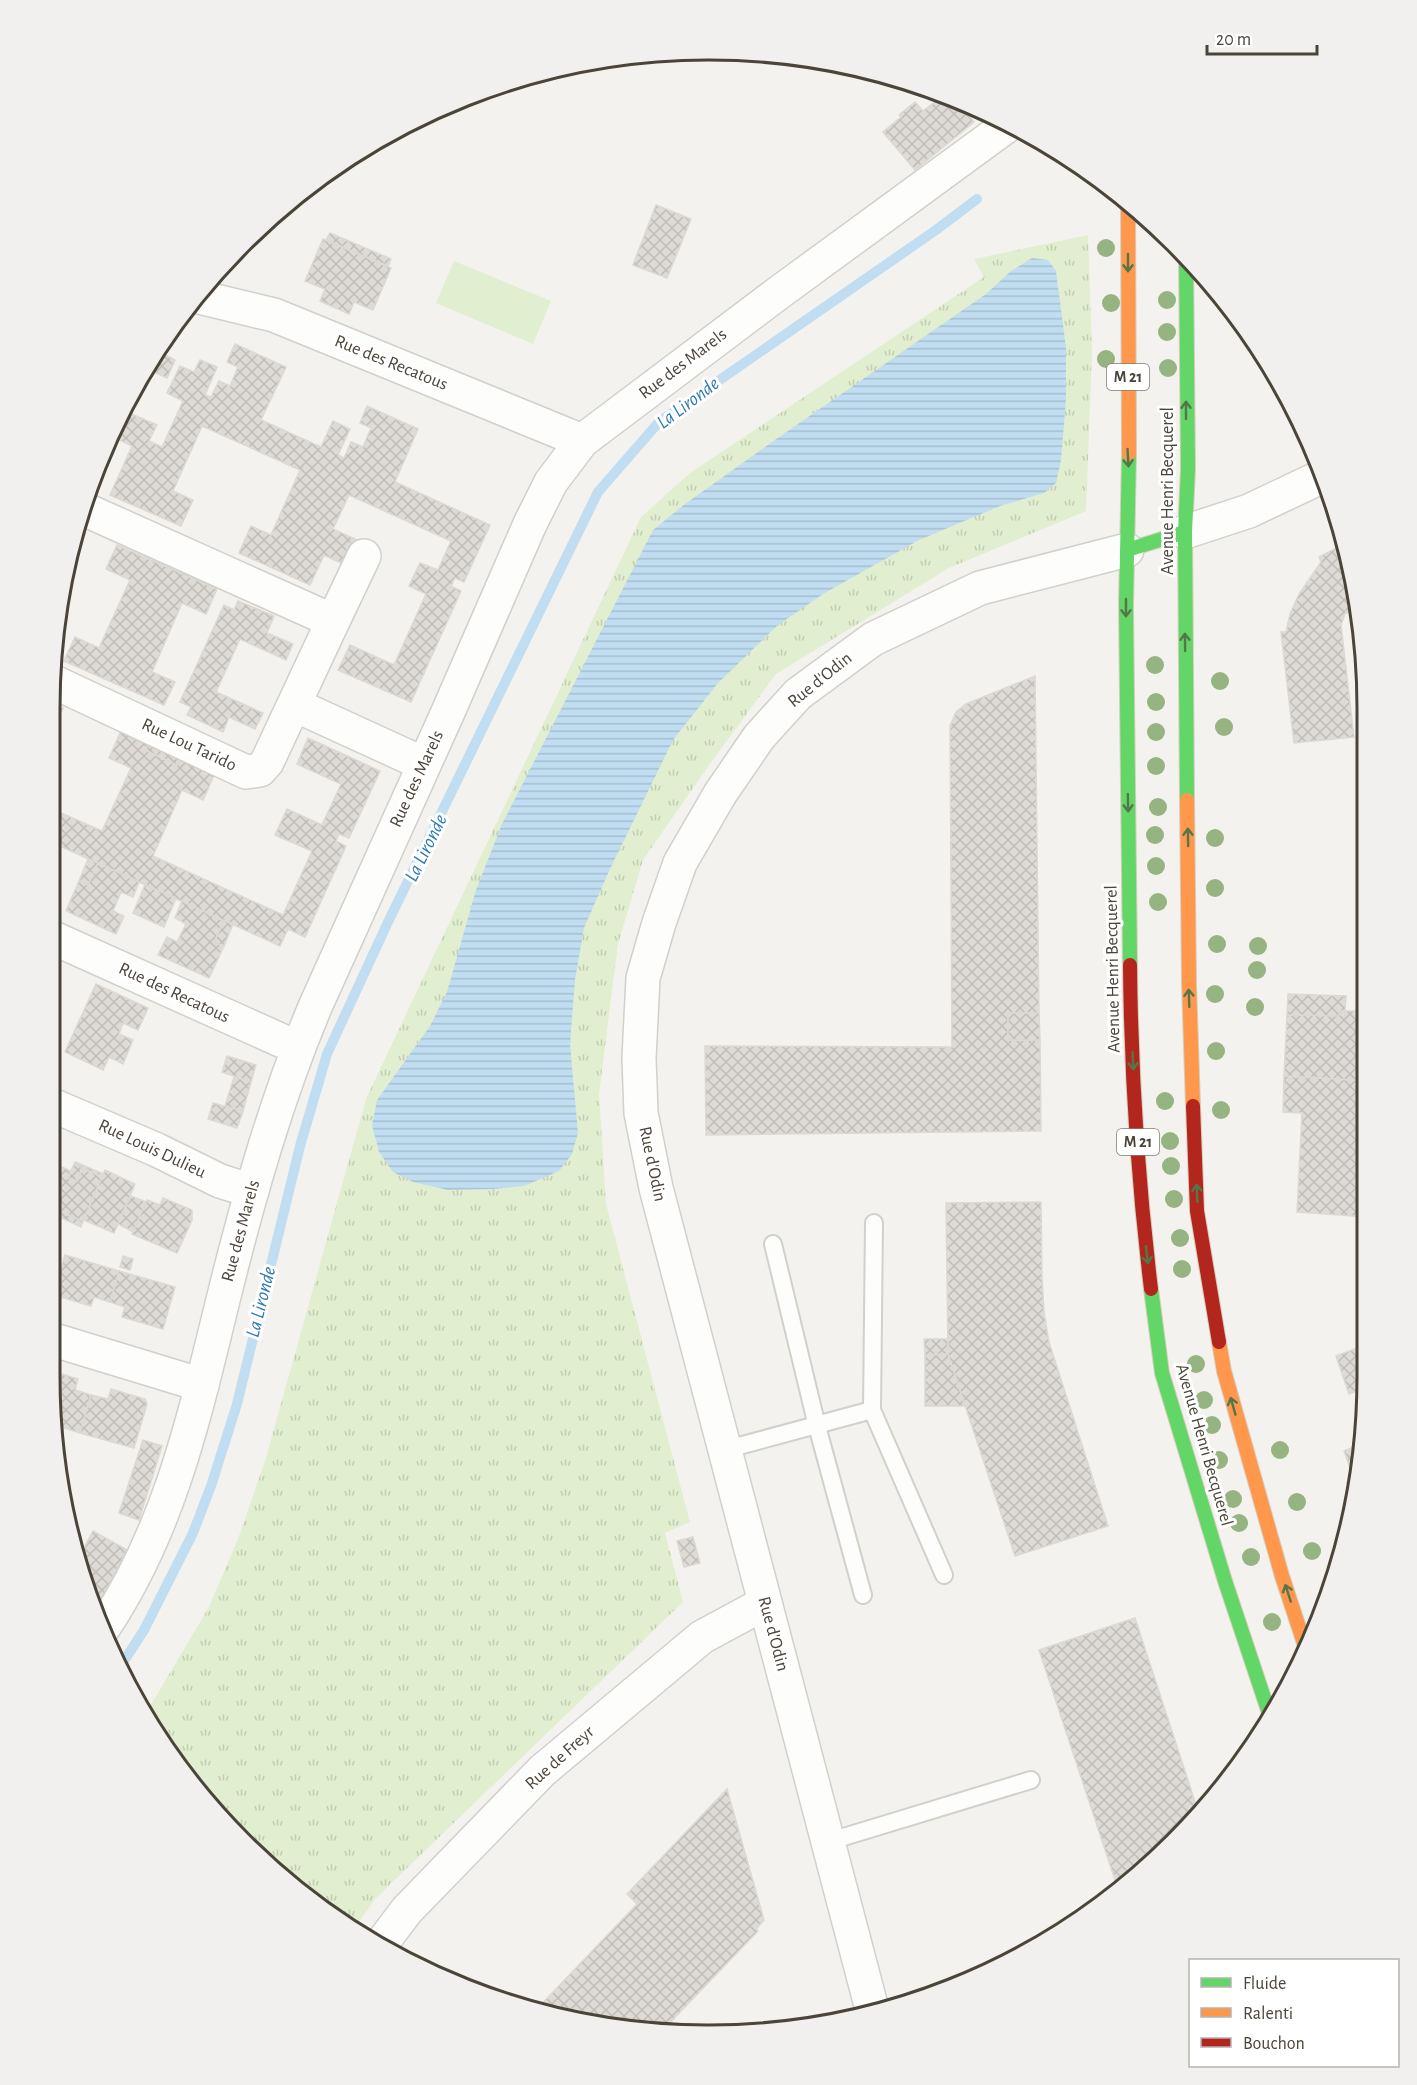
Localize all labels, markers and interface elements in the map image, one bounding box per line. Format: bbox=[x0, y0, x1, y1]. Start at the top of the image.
scale bar bbox=[1207, 18, 1316, 56]
text: 20 m bbox=[1216, 31, 1251, 49]
one-way arrow bbox=[1122, 252, 1134, 272]
street label: Rue des Marels bbox=[636, 325, 730, 403]
street label: Rue des Recatous bbox=[332, 332, 450, 394]
road number: M 21 bbox=[1107, 364, 1149, 390]
water label: La Lironde bbox=[653, 373, 723, 433]
one-way arrow bbox=[1180, 401, 1192, 421]
street label: Avenue Henri Becquerel bbox=[1159, 407, 1177, 575]
one-way arrow bbox=[1123, 447, 1134, 467]
one-way arrow bbox=[1120, 598, 1132, 618]
one-way arrow bbox=[1180, 633, 1191, 653]
street label: Rue d'Odin bbox=[785, 649, 855, 711]
street label: Rue Lou Tarido bbox=[139, 715, 239, 775]
street label: Rue des Marels bbox=[387, 728, 447, 830]
one-way arrow bbox=[1122, 793, 1134, 813]
water label: La Lironde bbox=[401, 811, 451, 885]
one-way arrow bbox=[1182, 827, 1194, 847]
street label: Avenue Henri Becquerel bbox=[1103, 885, 1123, 1053]
street label: Rue des Recatous bbox=[116, 959, 232, 1027]
one-way arrow bbox=[1184, 989, 1195, 1009]
one-way arrow bbox=[1128, 1050, 1139, 1070]
street label: Rue Louis Dulieu bbox=[95, 1116, 209, 1182]
street label: Rue d'Odin bbox=[635, 1125, 669, 1203]
road number: M 21 bbox=[1117, 1129, 1159, 1155]
street label: Rue des Marels bbox=[219, 1178, 263, 1284]
one-way arrow bbox=[1191, 1184, 1202, 1204]
one-way arrow bbox=[1141, 1245, 1152, 1265]
water label: La Lironde bbox=[243, 1264, 280, 1339]
street label: Avenue Henri Becquerel bbox=[1172, 1362, 1236, 1528]
one-way arrow bbox=[1227, 1397, 1239, 1416]
one-way arrow bbox=[1282, 1584, 1293, 1603]
street label: Rue d'Odin bbox=[754, 1595, 792, 1673]
street label: Rue de Freyr bbox=[522, 1723, 598, 1793]
legend bbox=[1189, 1959, 1399, 2067]
text: Fluide bbox=[1243, 1975, 1286, 1993]
text: Ralenti bbox=[1243, 2005, 1293, 2023]
text: Bouchon bbox=[1243, 2035, 1305, 2053]

